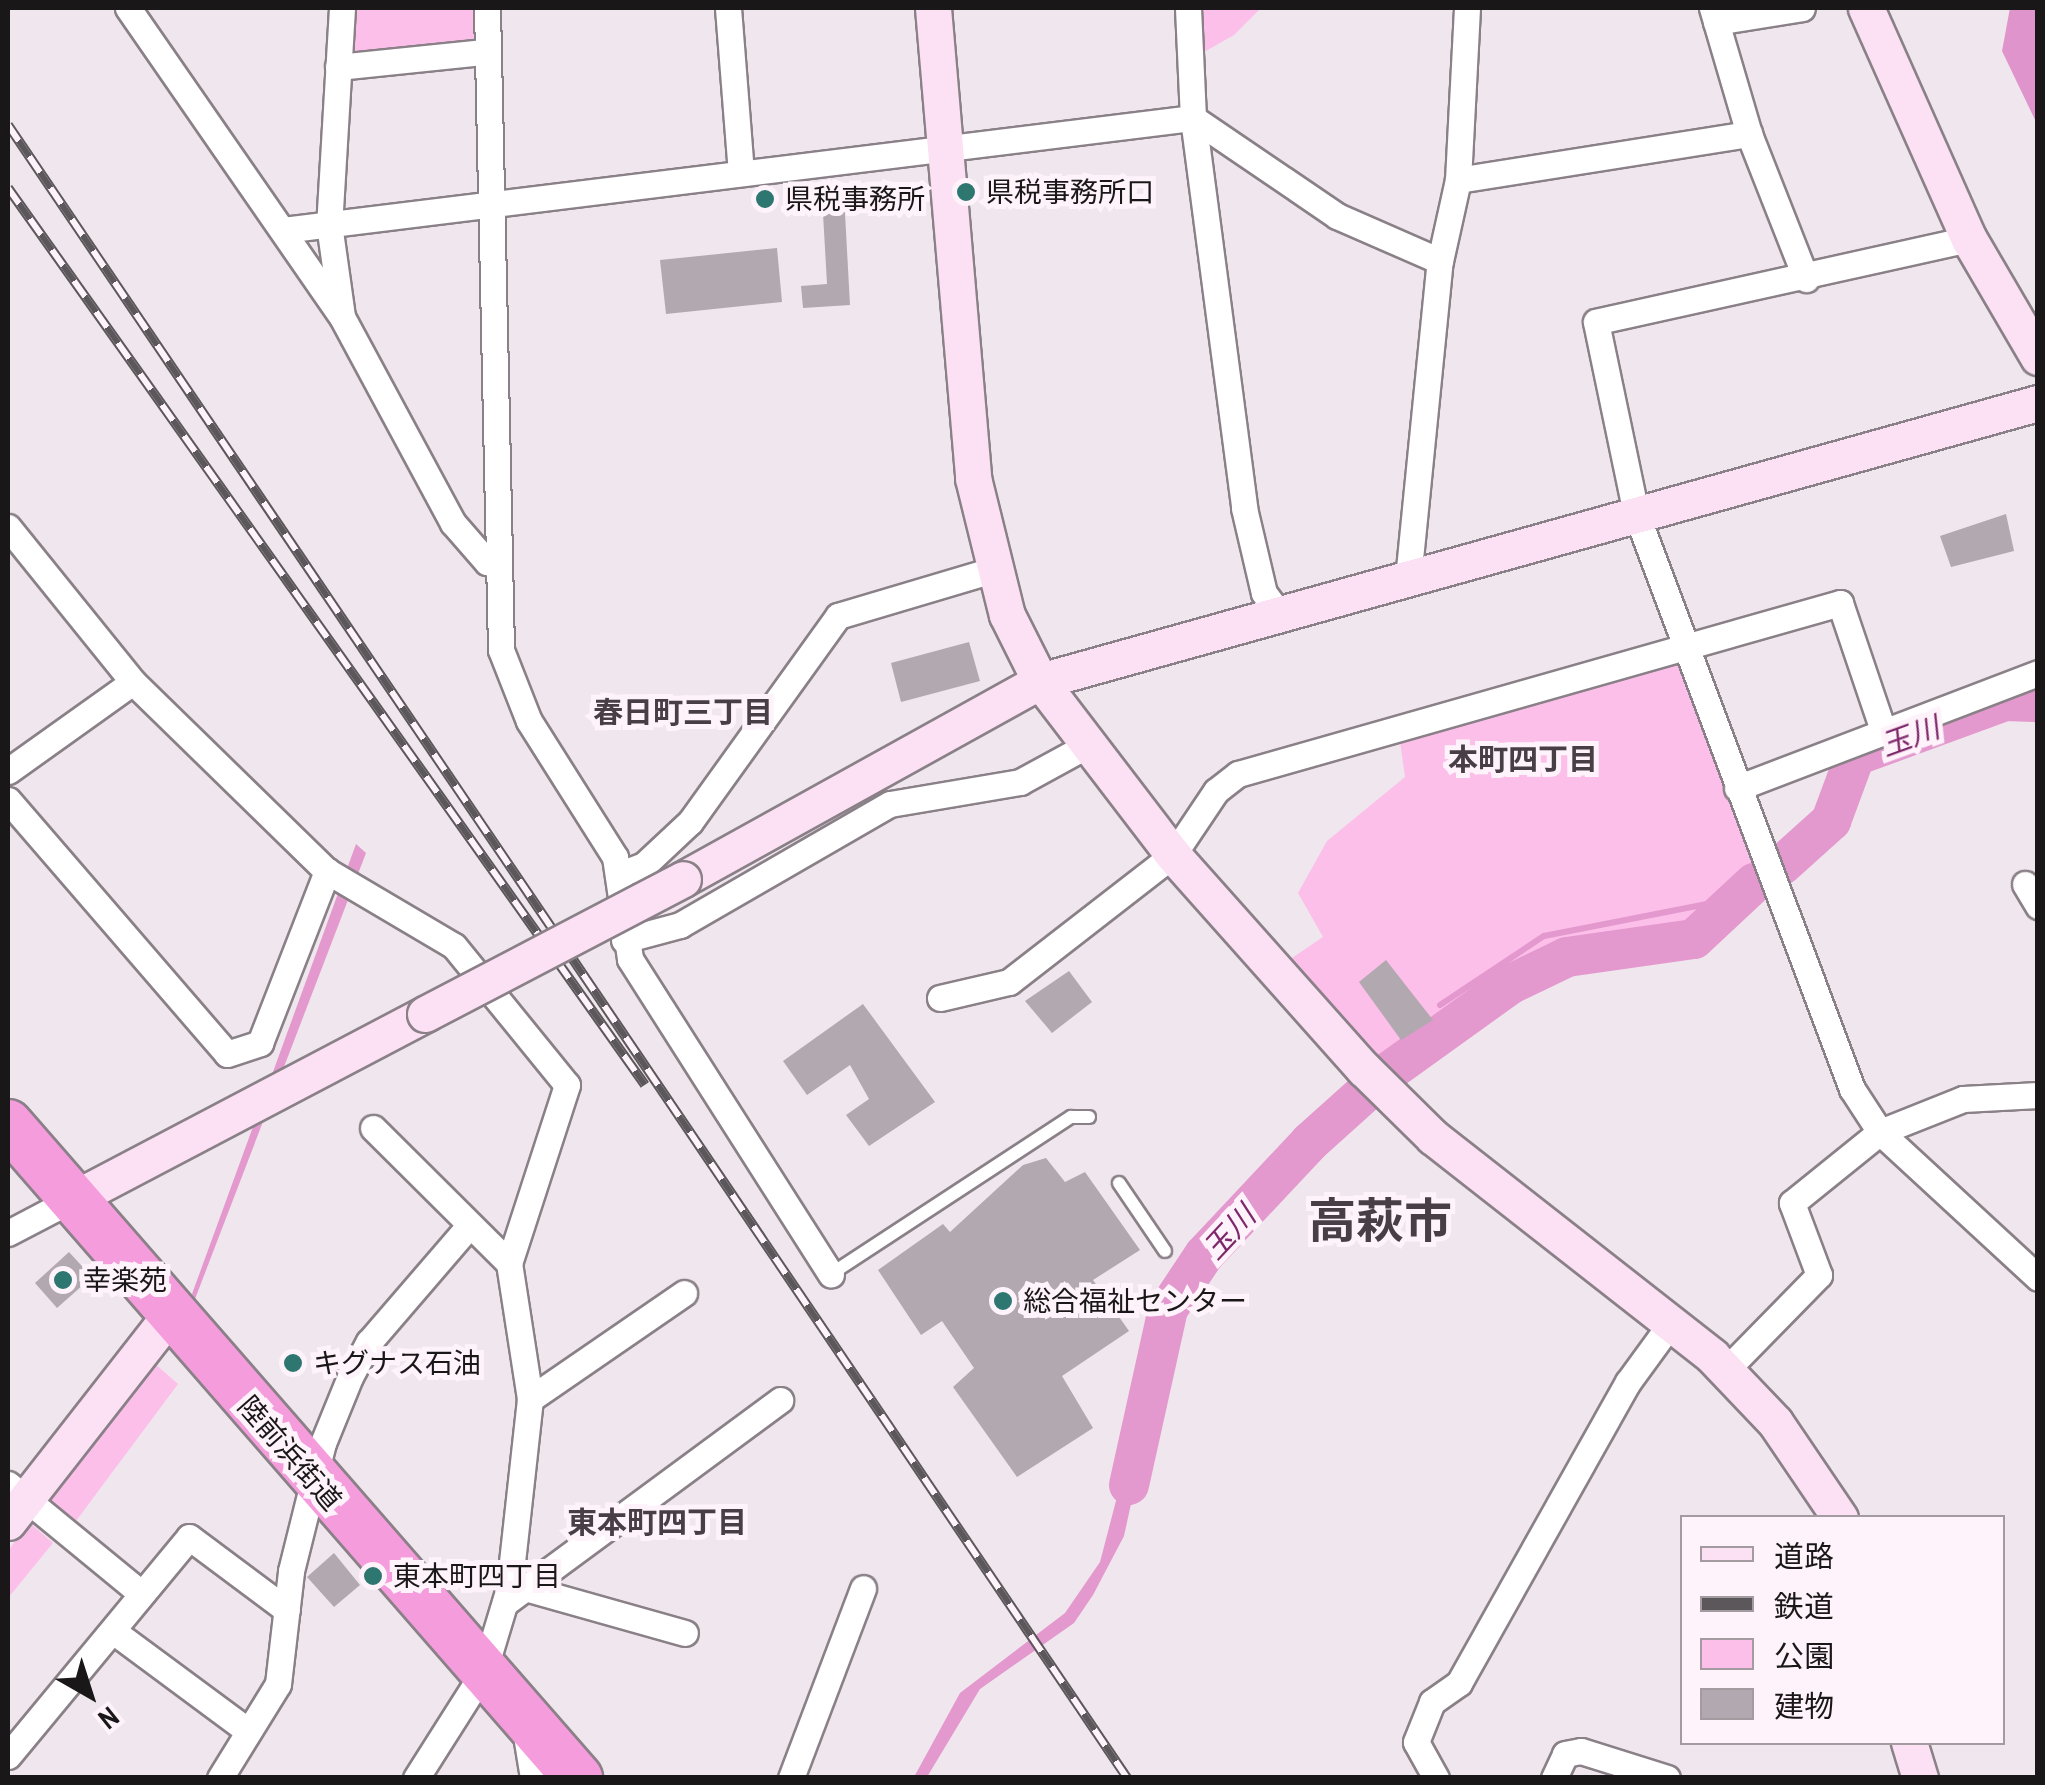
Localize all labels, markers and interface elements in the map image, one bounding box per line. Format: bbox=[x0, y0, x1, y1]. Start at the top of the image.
place label: 県税事務所口 bbox=[986, 175, 1154, 209]
marker: 県税事務所口 bbox=[955, 181, 977, 203]
place label: 県税事務所 bbox=[785, 182, 925, 216]
marker: 県税事務所 bbox=[754, 188, 776, 210]
district label: 春日町三丁目 bbox=[593, 694, 773, 730]
water label: 玉川 bbox=[1876, 709, 1944, 763]
district label: 本町四丁目 bbox=[1448, 741, 1598, 777]
district label: 高萩市 bbox=[1308, 1192, 1452, 1250]
water label: 玉川 bbox=[1195, 1198, 1263, 1266]
place label: 幸楽苑 bbox=[83, 1263, 167, 1297]
marker: 幸楽苑 bbox=[52, 1269, 74, 1291]
place label: 総合福祉センター bbox=[1023, 1284, 1247, 1318]
marker: 総合福祉センター bbox=[992, 1290, 1014, 1312]
place label: キグナス石油 bbox=[313, 1346, 481, 1380]
marker: キグナス石油 bbox=[282, 1352, 304, 1374]
street label: 陸前浜街道 bbox=[231, 1389, 349, 1517]
district label: 東本町四丁目 bbox=[567, 1504, 747, 1540]
legend bbox=[1680, 1515, 2005, 1745]
text: 道路 bbox=[1774, 1536, 1834, 1576]
place label: 東本町四丁目 bbox=[393, 1559, 561, 1593]
marker: 東本町四丁目 bbox=[362, 1565, 384, 1587]
text: 鉄道 bbox=[1774, 1586, 1834, 1626]
text: 公園 bbox=[1774, 1636, 1834, 1676]
north arrow bbox=[40, 1645, 140, 1745]
text: 建物 bbox=[1774, 1686, 1834, 1726]
text: N bbox=[90, 1698, 127, 1738]

